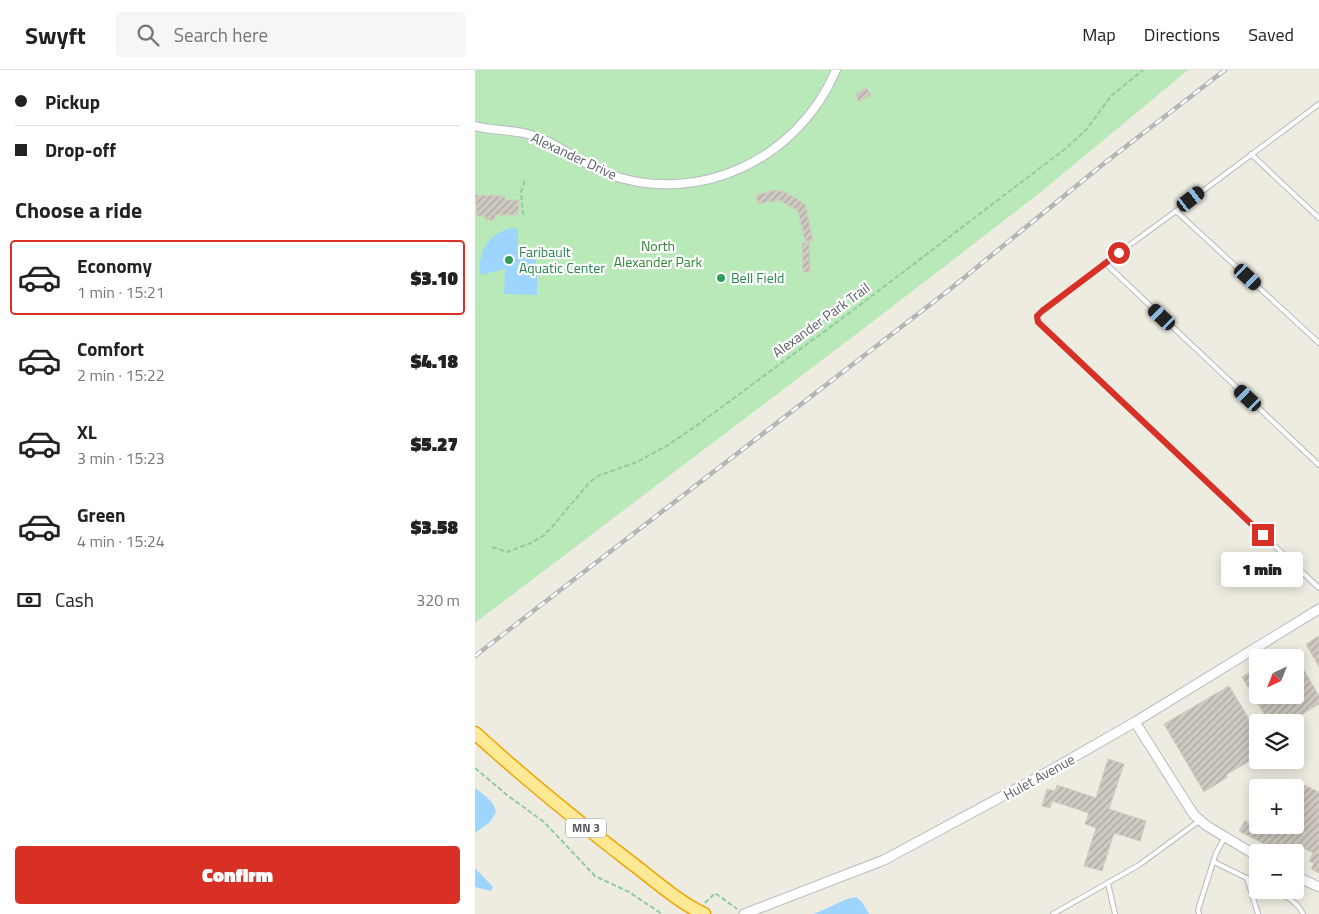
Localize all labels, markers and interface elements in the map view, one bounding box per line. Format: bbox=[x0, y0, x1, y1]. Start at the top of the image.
search box bbox=[116, 12, 466, 57]
text: Swyft bbox=[25, 17, 86, 53]
text: Search here bbox=[174, 20, 268, 49]
icon: search bbox=[134, 21, 162, 49]
text: Map bbox=[1082, 21, 1116, 48]
text: Directions bbox=[1144, 21, 1220, 48]
text: Saved bbox=[1248, 21, 1294, 48]
text: Pickup bbox=[45, 87, 100, 116]
street label: Alexander Drive bbox=[528, 127, 621, 185]
text: Drop-off bbox=[45, 135, 116, 164]
car bbox=[1174, 184, 1207, 214]
text: Choose a ride bbox=[15, 193, 142, 227]
park label: North Alexander Park bbox=[614, 235, 703, 272]
place label: Faribault Aquatic Center bbox=[519, 241, 605, 278]
route start bbox=[1108, 242, 1130, 264]
text: Economy bbox=[77, 251, 152, 280]
marker: Faribault Aquatic Center bbox=[503, 254, 515, 266]
icon: car bbox=[17, 255, 62, 300]
car bbox=[1231, 261, 1264, 293]
text: $3.10 bbox=[411, 263, 458, 292]
place label: Bell Field bbox=[731, 267, 784, 288]
marker: Bell Field bbox=[715, 272, 727, 284]
street label: Alexander Park Trail bbox=[768, 277, 874, 362]
text: 1 min · 15:21 bbox=[77, 280, 165, 304]
car bbox=[1145, 301, 1178, 333]
text: Comfort bbox=[77, 334, 144, 363]
icon: car bbox=[17, 338, 62, 383]
text: $4.18 bbox=[411, 346, 458, 375]
text: 2 min · 15:22 bbox=[77, 363, 165, 387]
car bbox=[1231, 382, 1264, 414]
text: XL bbox=[77, 417, 97, 446]
icon: car bbox=[17, 421, 62, 466]
text: $5.27 bbox=[411, 429, 458, 458]
text: 3 min · 15:23 bbox=[77, 446, 165, 470]
text: Green bbox=[77, 500, 126, 529]
icon: car bbox=[17, 504, 62, 549]
text: $3.58 bbox=[411, 512, 458, 541]
route end bbox=[1252, 524, 1274, 546]
text: 4 min · 15:24 bbox=[77, 529, 165, 553]
callout: 1 min bbox=[1222, 552, 1304, 588]
text: 1 min bbox=[1242, 557, 1282, 581]
text: Cash bbox=[55, 585, 94, 614]
icon: cash bbox=[15, 586, 43, 614]
text: 320 m bbox=[416, 588, 460, 612]
north arrow bbox=[1249, 649, 1304, 704]
map controls bbox=[1249, 649, 1304, 899]
button: layers bbox=[1249, 714, 1304, 769]
street label: Hulet Avenue bbox=[999, 748, 1078, 805]
button: + bbox=[1249, 779, 1304, 834]
road number: MN 3 bbox=[566, 818, 606, 838]
button: − bbox=[1249, 844, 1304, 899]
button: Confirm bbox=[15, 846, 460, 904]

